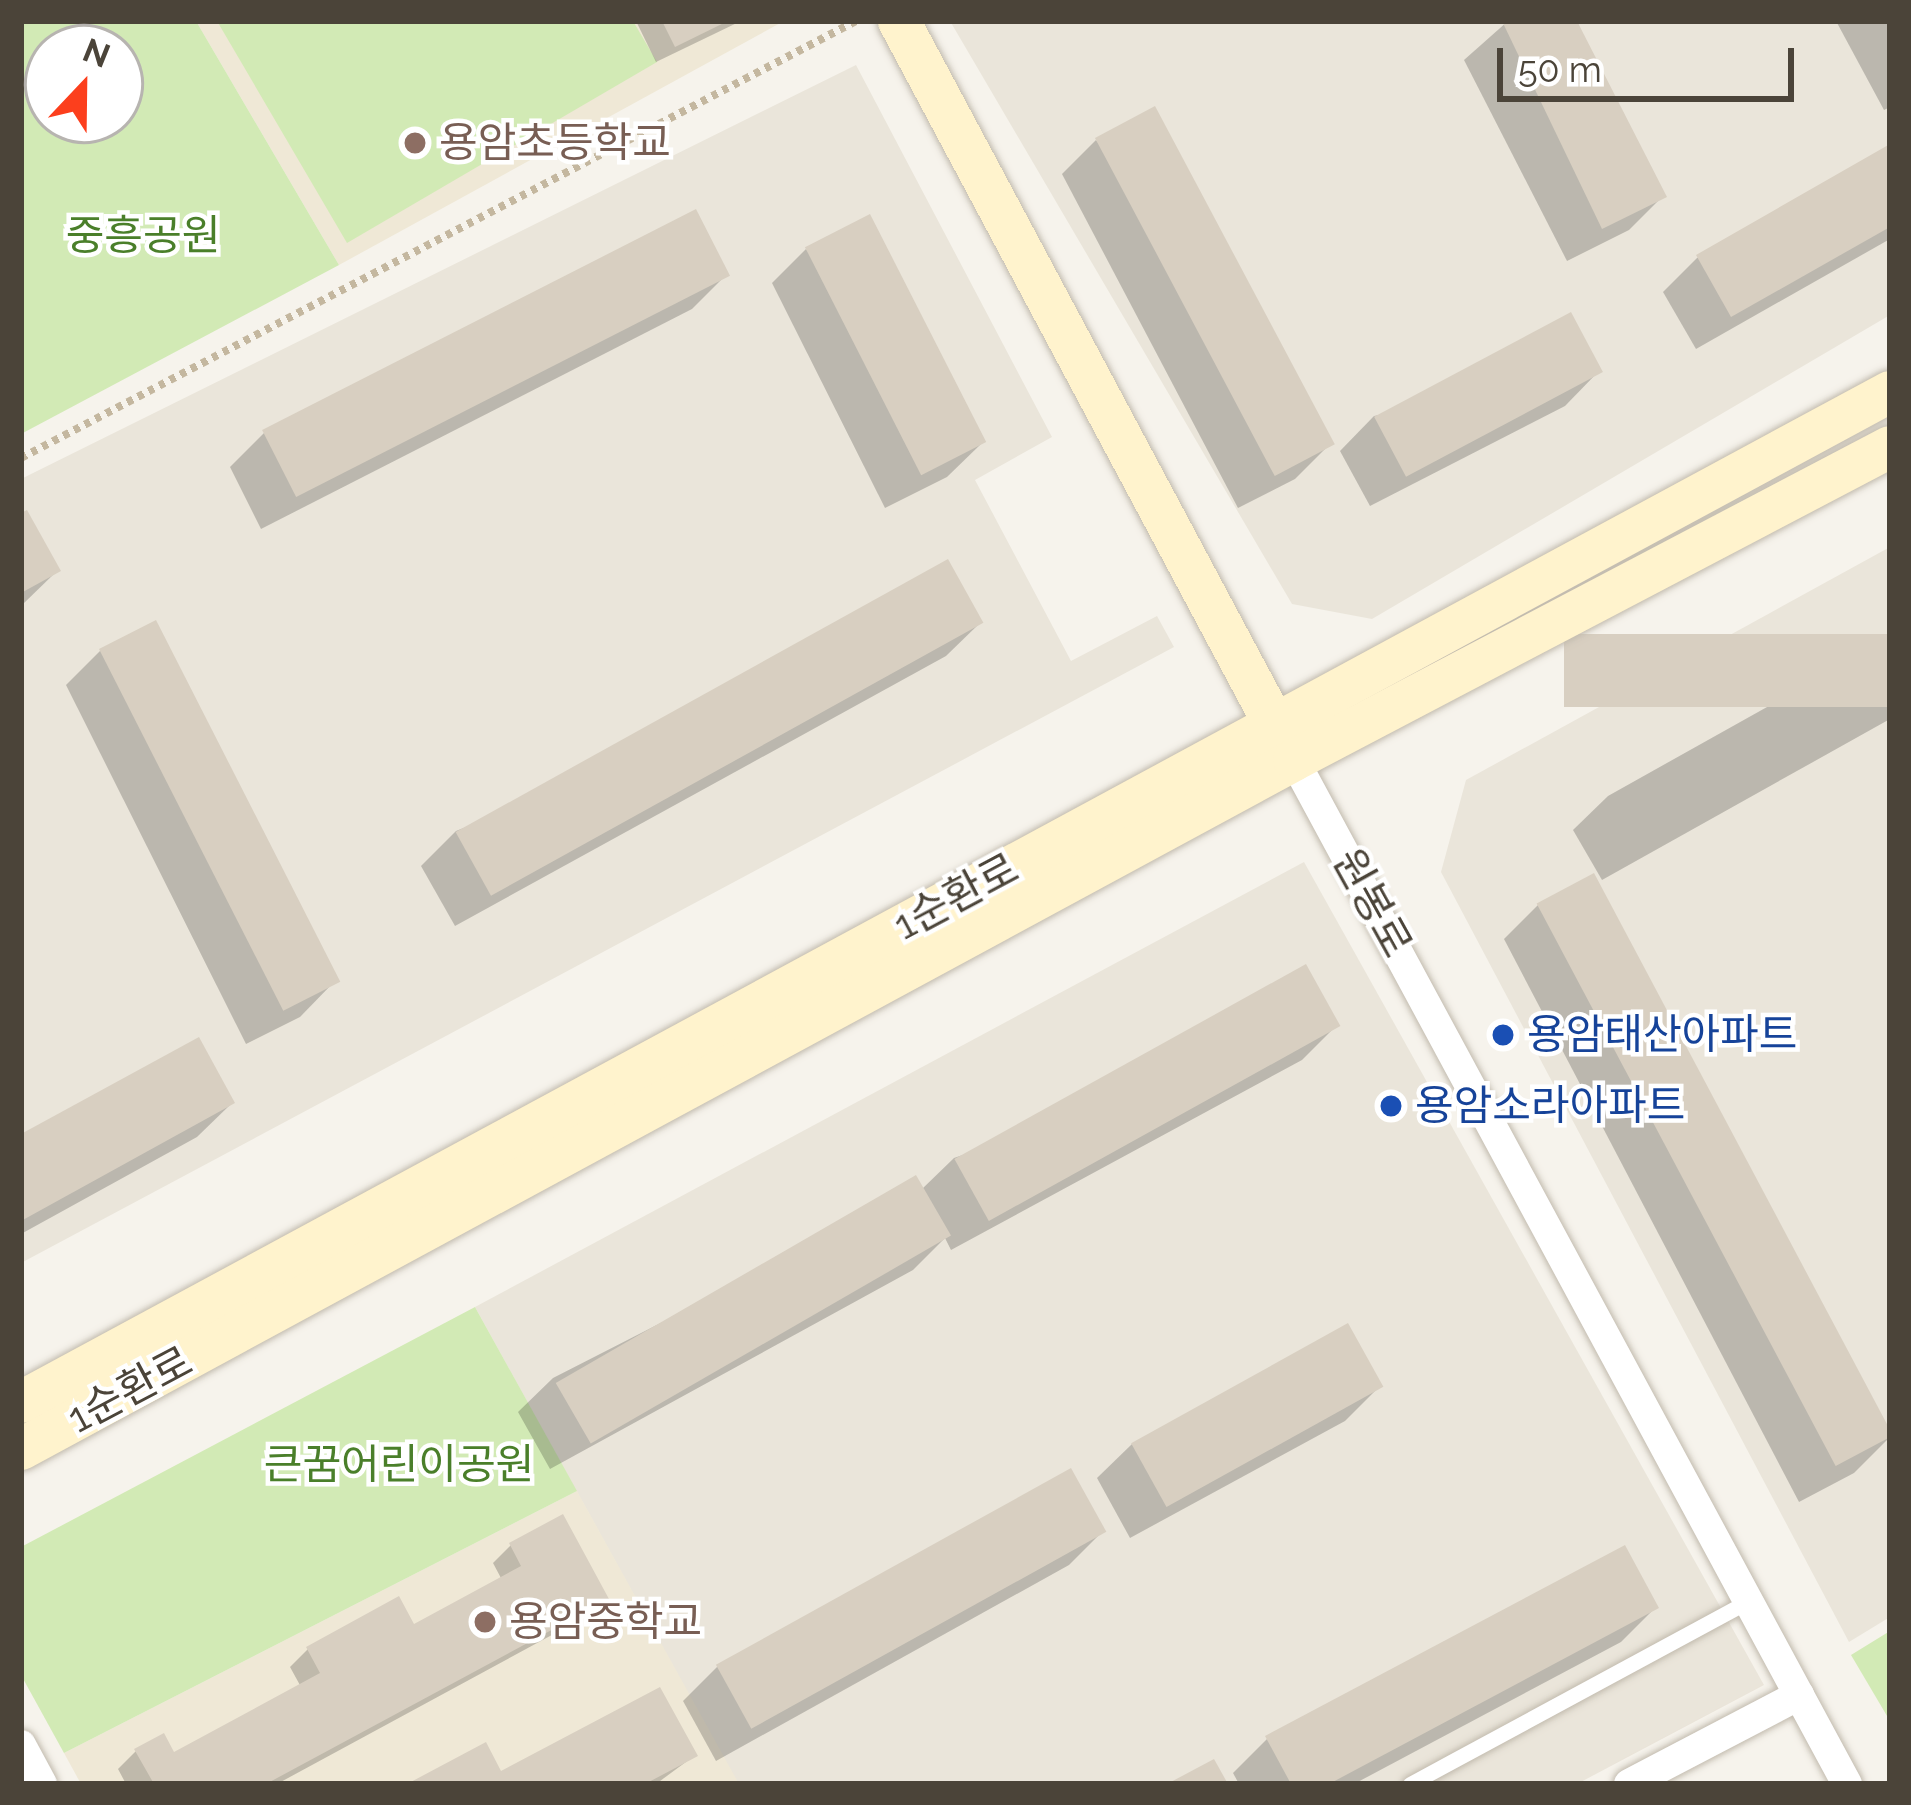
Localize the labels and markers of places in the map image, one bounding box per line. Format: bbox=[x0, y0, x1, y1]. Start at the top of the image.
place label: 용암초등학교 bbox=[439, 118, 671, 168]
marker: 용암초등학교 bbox=[402, 130, 428, 156]
place label: 용암태산아파트 bbox=[1527, 1010, 1797, 1060]
marker: 용암태산아파트 bbox=[1490, 1022, 1516, 1048]
place label: 용암소라아파트 bbox=[1415, 1081, 1685, 1131]
marker: 용암소라아파트 bbox=[1378, 1093, 1404, 1119]
place label: 용암중학교 bbox=[509, 1597, 702, 1647]
marker: 용암중학교 bbox=[472, 1609, 498, 1635]

